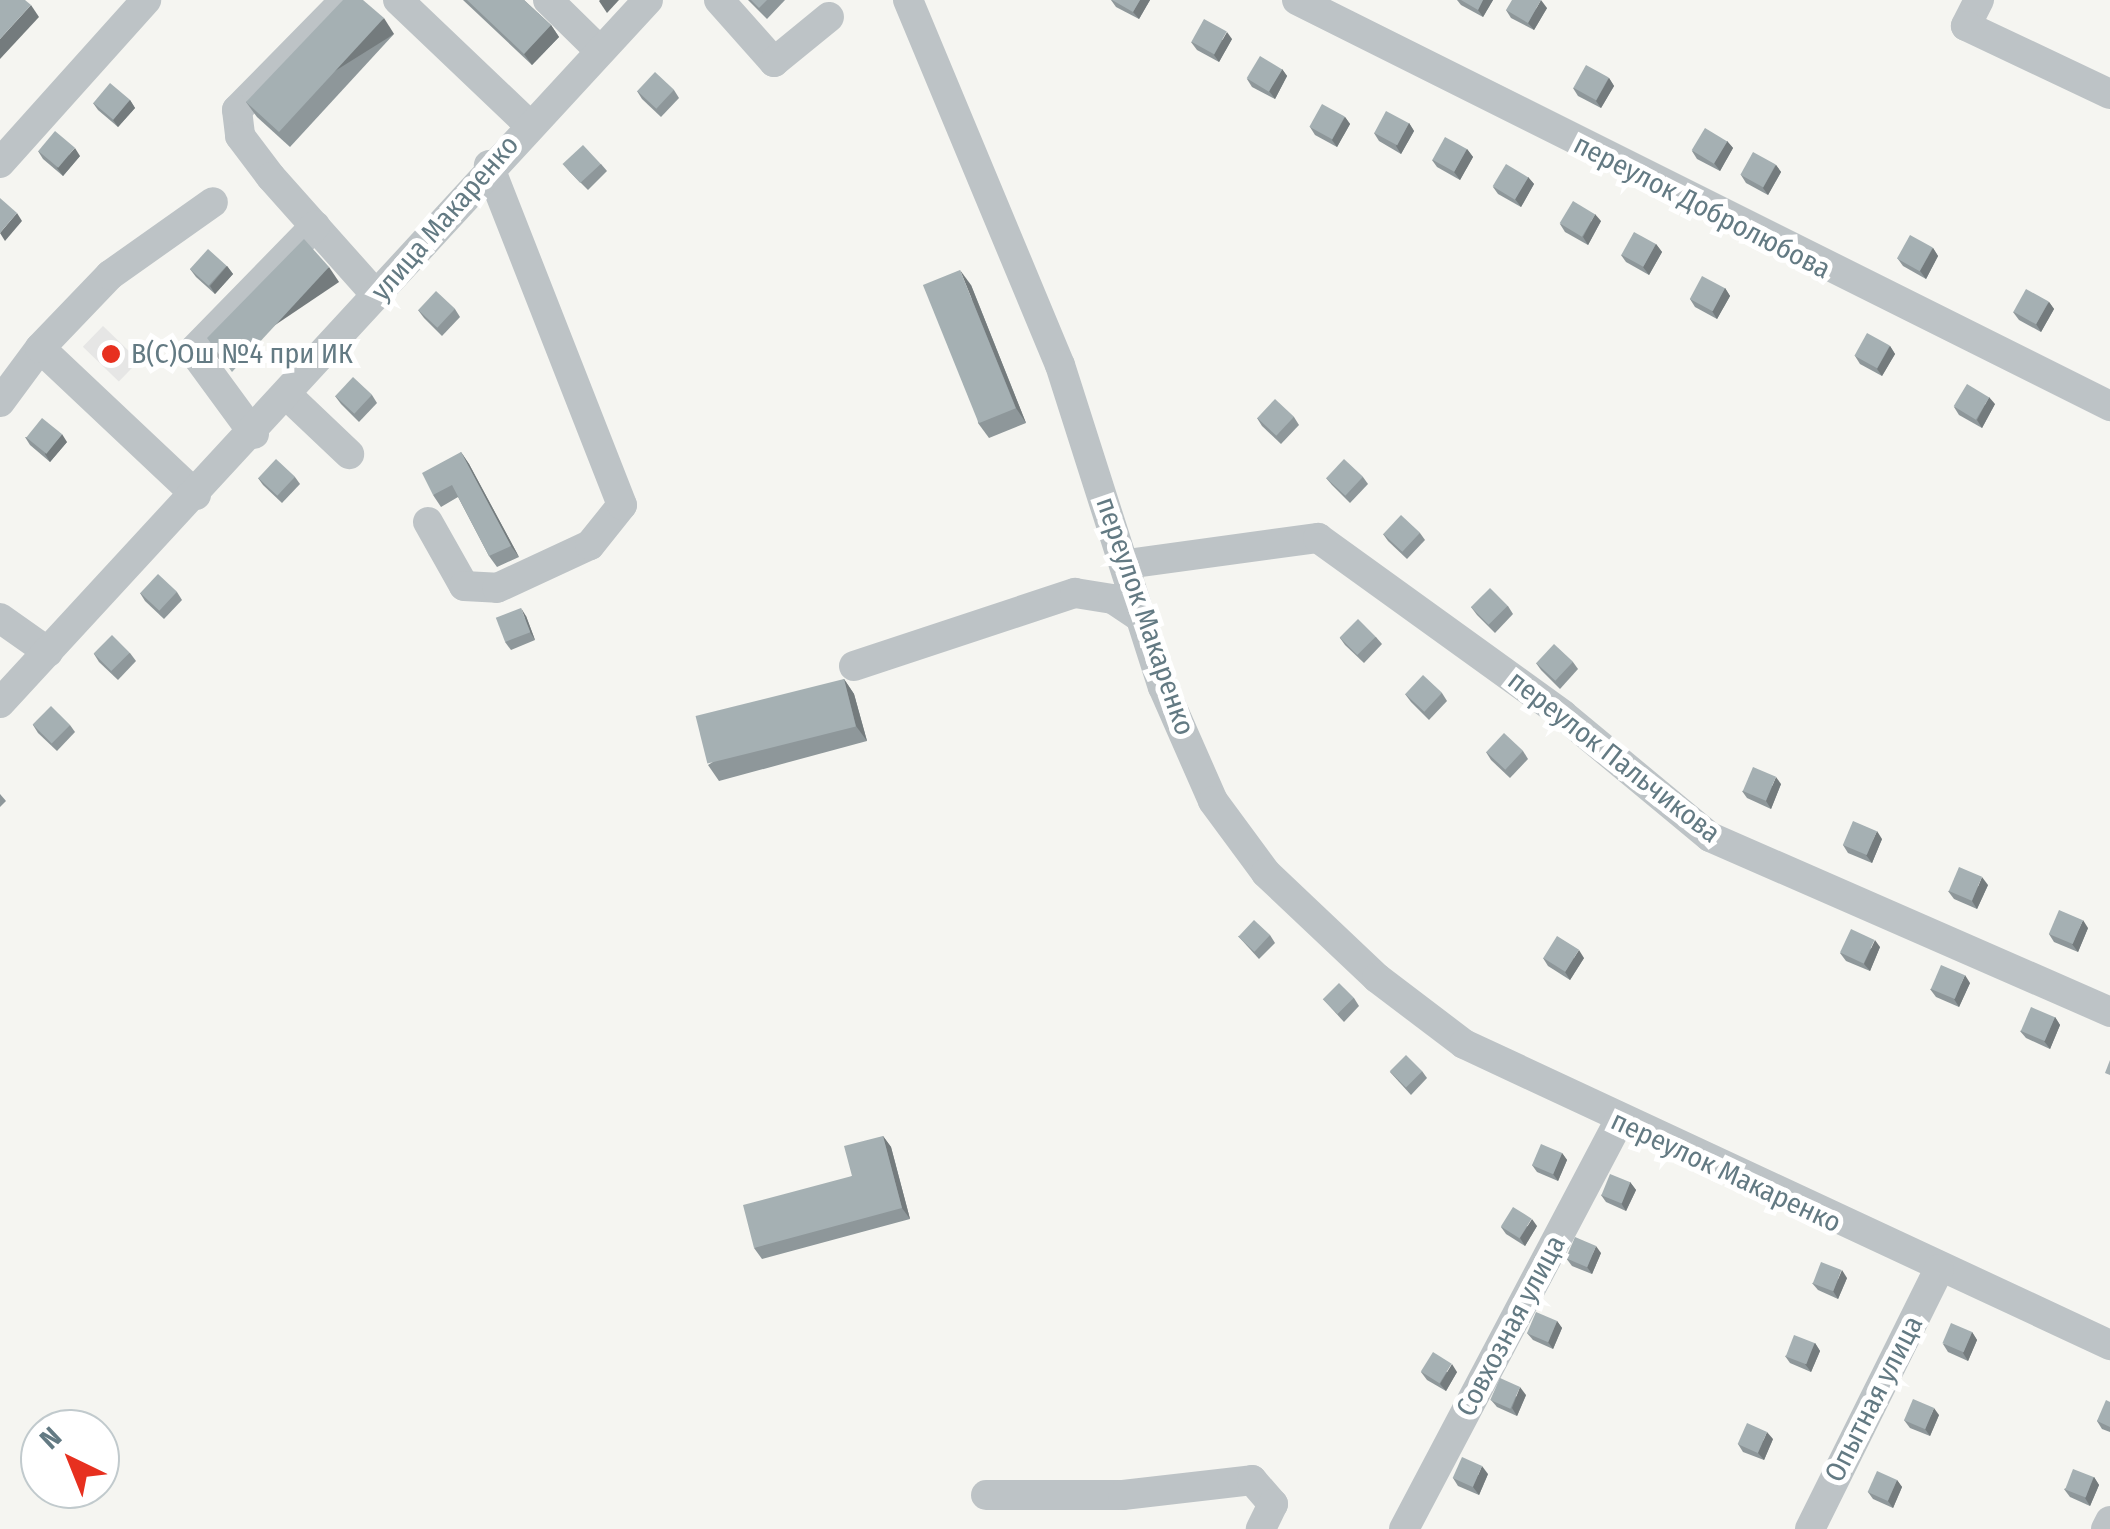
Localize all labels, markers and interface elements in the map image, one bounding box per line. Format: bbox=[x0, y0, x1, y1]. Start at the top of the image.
street label: улица Макаренко bbox=[364, 128, 526, 308]
street label: переулок Добролюбова bbox=[1568, 128, 1836, 286]
place label: В(С)Ош №4 при ИК bbox=[131, 337, 353, 371]
marker: В(С)Ош №4 при ИК bbox=[100, 343, 122, 365]
street label: переулок Макаренко bbox=[1088, 493, 1202, 739]
street label: переулок Пальчикова bbox=[1501, 664, 1727, 850]
street label: переулок Макаренко bbox=[1606, 1104, 1846, 1240]
street label: Совхозная улица bbox=[1449, 1230, 1573, 1422]
street label: Опытная улица bbox=[1818, 1310, 1930, 1488]
north arrow bbox=[20, 1409, 120, 1509]
text: N bbox=[33, 1420, 68, 1456]

